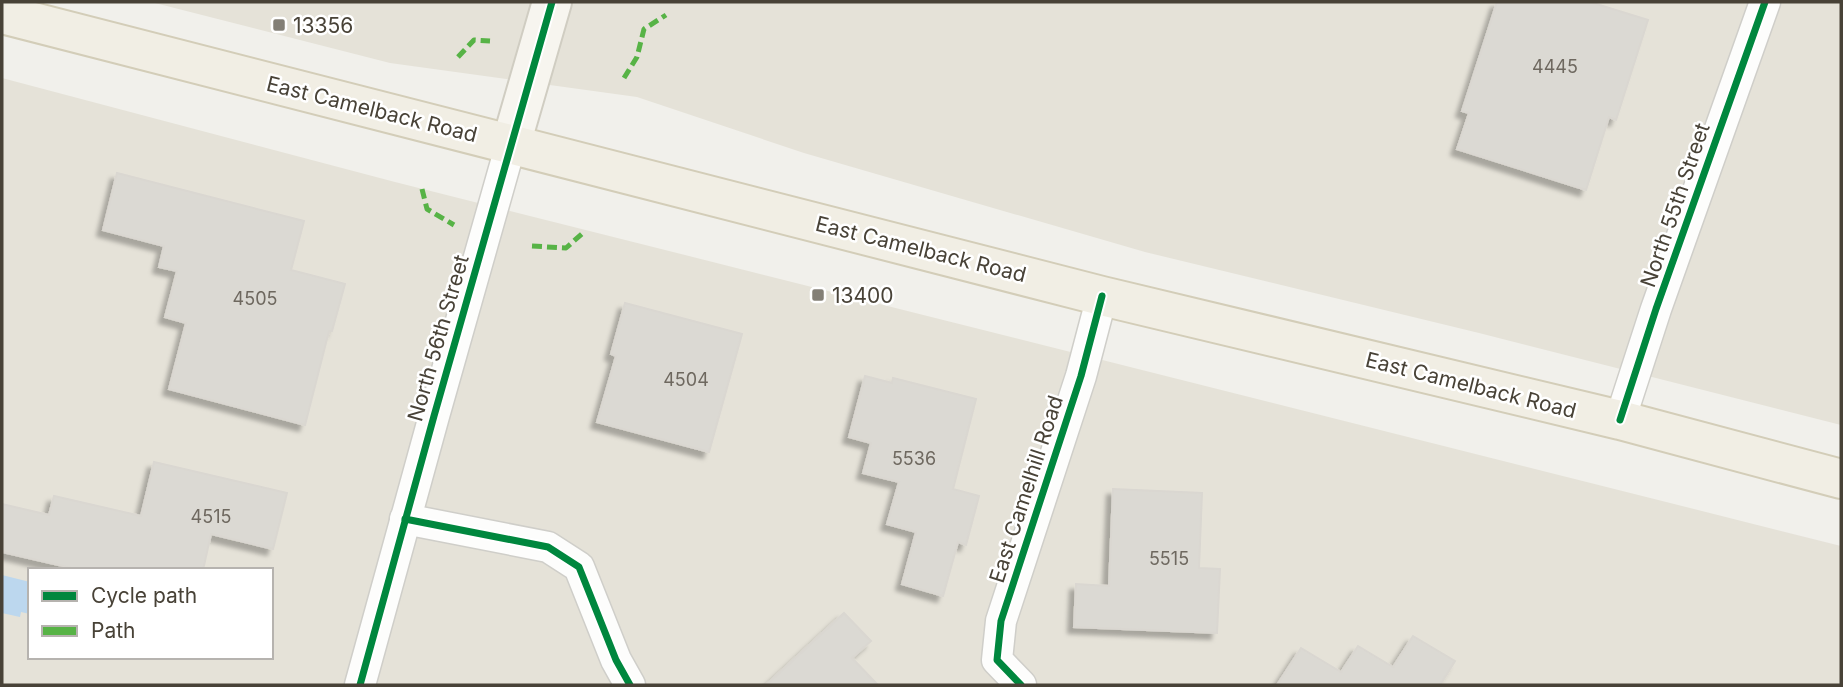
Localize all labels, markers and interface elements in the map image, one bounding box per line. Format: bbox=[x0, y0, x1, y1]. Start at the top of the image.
place label: 13356 bbox=[293, 13, 353, 38]
marker: 13356 bbox=[271, 17, 287, 33]
house number: 4445 bbox=[1532, 56, 1578, 77]
street label: East Camelback Road bbox=[264, 71, 480, 147]
street label: North 55th Street bbox=[1635, 120, 1715, 290]
street label: East Camelback Road bbox=[813, 211, 1029, 287]
street label: North 56th Street bbox=[402, 252, 474, 424]
place label: 13400 bbox=[832, 283, 894, 308]
marker: 13400 bbox=[810, 287, 826, 303]
house number: 4505 bbox=[233, 288, 277, 309]
street label: East Camelback Road bbox=[1363, 347, 1579, 423]
house number: 4504 bbox=[663, 369, 709, 390]
street label: East Camelhill Road bbox=[984, 392, 1068, 586]
house number: 5536 bbox=[892, 448, 936, 469]
house number: 4515 bbox=[191, 506, 231, 527]
house number: 5515 bbox=[1149, 548, 1189, 569]
legend bbox=[28, 568, 273, 659]
text: Cycle path bbox=[91, 583, 197, 608]
text: Path bbox=[91, 618, 136, 643]

